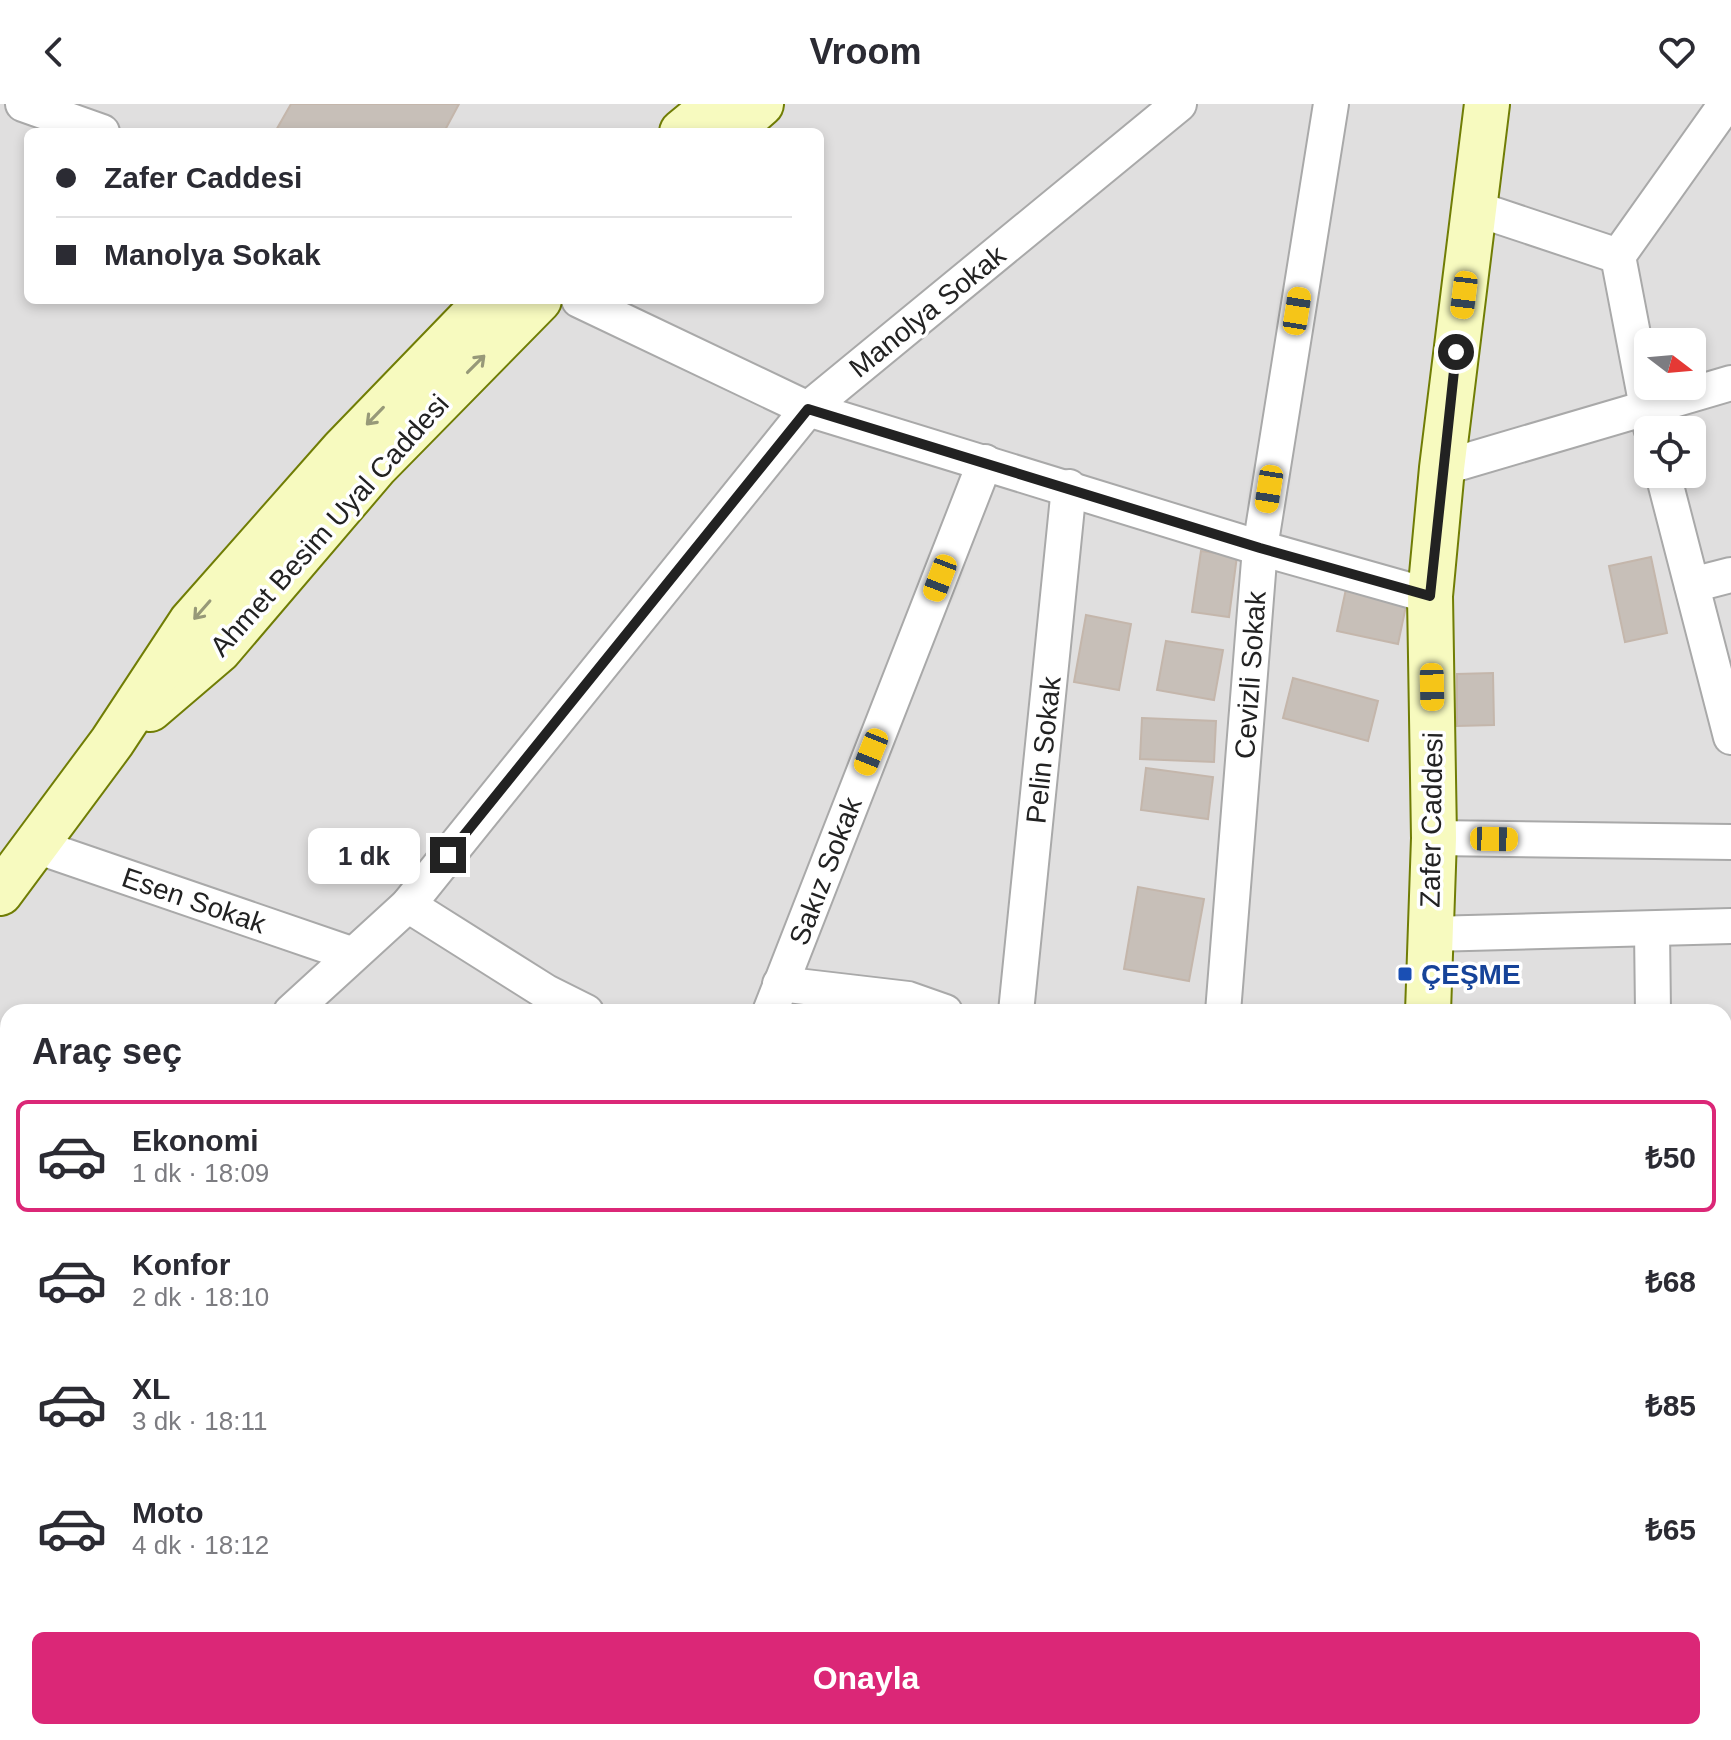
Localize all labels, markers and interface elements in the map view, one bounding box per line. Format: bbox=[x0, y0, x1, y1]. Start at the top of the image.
icon: back bbox=[32, 30, 76, 74]
icon: heart bbox=[1655, 30, 1699, 74]
text: Vroom bbox=[809, 31, 922, 72]
text: Zafer Caddesi bbox=[104, 161, 302, 194]
text: Manolya Sokak bbox=[104, 238, 321, 271]
street label: Manolya Sokak bbox=[843, 238, 1012, 384]
car bbox=[1449, 270, 1479, 320]
car bbox=[1281, 285, 1313, 337]
north arrow bbox=[1634, 328, 1706, 400]
map controls bbox=[1634, 328, 1706, 488]
route start bbox=[1438, 334, 1474, 370]
one-way arrow bbox=[466, 355, 485, 374]
street label: Ahmet Besim Uyal Caddesi bbox=[204, 388, 455, 662]
one-way arrow bbox=[366, 406, 385, 426]
button: locate bbox=[1634, 416, 1706, 488]
car bbox=[1253, 463, 1285, 515]
car bbox=[920, 551, 960, 605]
street label: Cevizli Sokak bbox=[1229, 589, 1272, 760]
one-way arrow bbox=[193, 600, 211, 620]
car bbox=[1420, 663, 1444, 711]
street label: Pelin Sokak bbox=[1020, 674, 1067, 825]
car bbox=[851, 725, 891, 779]
street label: Zafer Caddesi bbox=[1414, 732, 1449, 908]
street label: Sakız Sokak bbox=[783, 792, 868, 949]
callout: 1 dk bbox=[308, 827, 420, 883]
car bbox=[1470, 827, 1518, 851]
route end bbox=[430, 837, 466, 873]
text: 1 dk bbox=[338, 841, 390, 871]
street label: Esen Sokak bbox=[118, 861, 270, 940]
place label: ÇEŞME bbox=[1421, 959, 1521, 990]
marker: ÇEŞME bbox=[1396, 965, 1414, 983]
text: Araç seç bbox=[32, 1031, 182, 1072]
icon: car bbox=[36, 1120, 108, 1192]
text: Ekonomi bbox=[132, 1124, 259, 1157]
text: ₺50 bbox=[1645, 1141, 1696, 1174]
text: 1 dk · 18:09 bbox=[132, 1158, 269, 1188]
icon: car bbox=[36, 1244, 108, 1316]
text: Konfor bbox=[132, 1248, 230, 1281]
text: ₺68 bbox=[1645, 1265, 1696, 1298]
text: 2 dk · 18:10 bbox=[132, 1282, 269, 1312]
icon: car bbox=[36, 1368, 108, 1440]
text: XL bbox=[132, 1372, 170, 1405]
text: ₺85 bbox=[1645, 1389, 1696, 1422]
text: 3 dk · 18:11 bbox=[132, 1406, 267, 1436]
icon: car bbox=[36, 1492, 108, 1564]
text: Moto bbox=[132, 1496, 204, 1529]
text: ₺65 bbox=[1645, 1513, 1696, 1546]
text: 4 dk · 18:12 bbox=[132, 1530, 269, 1560]
button: Onayla bbox=[32, 1632, 1700, 1724]

